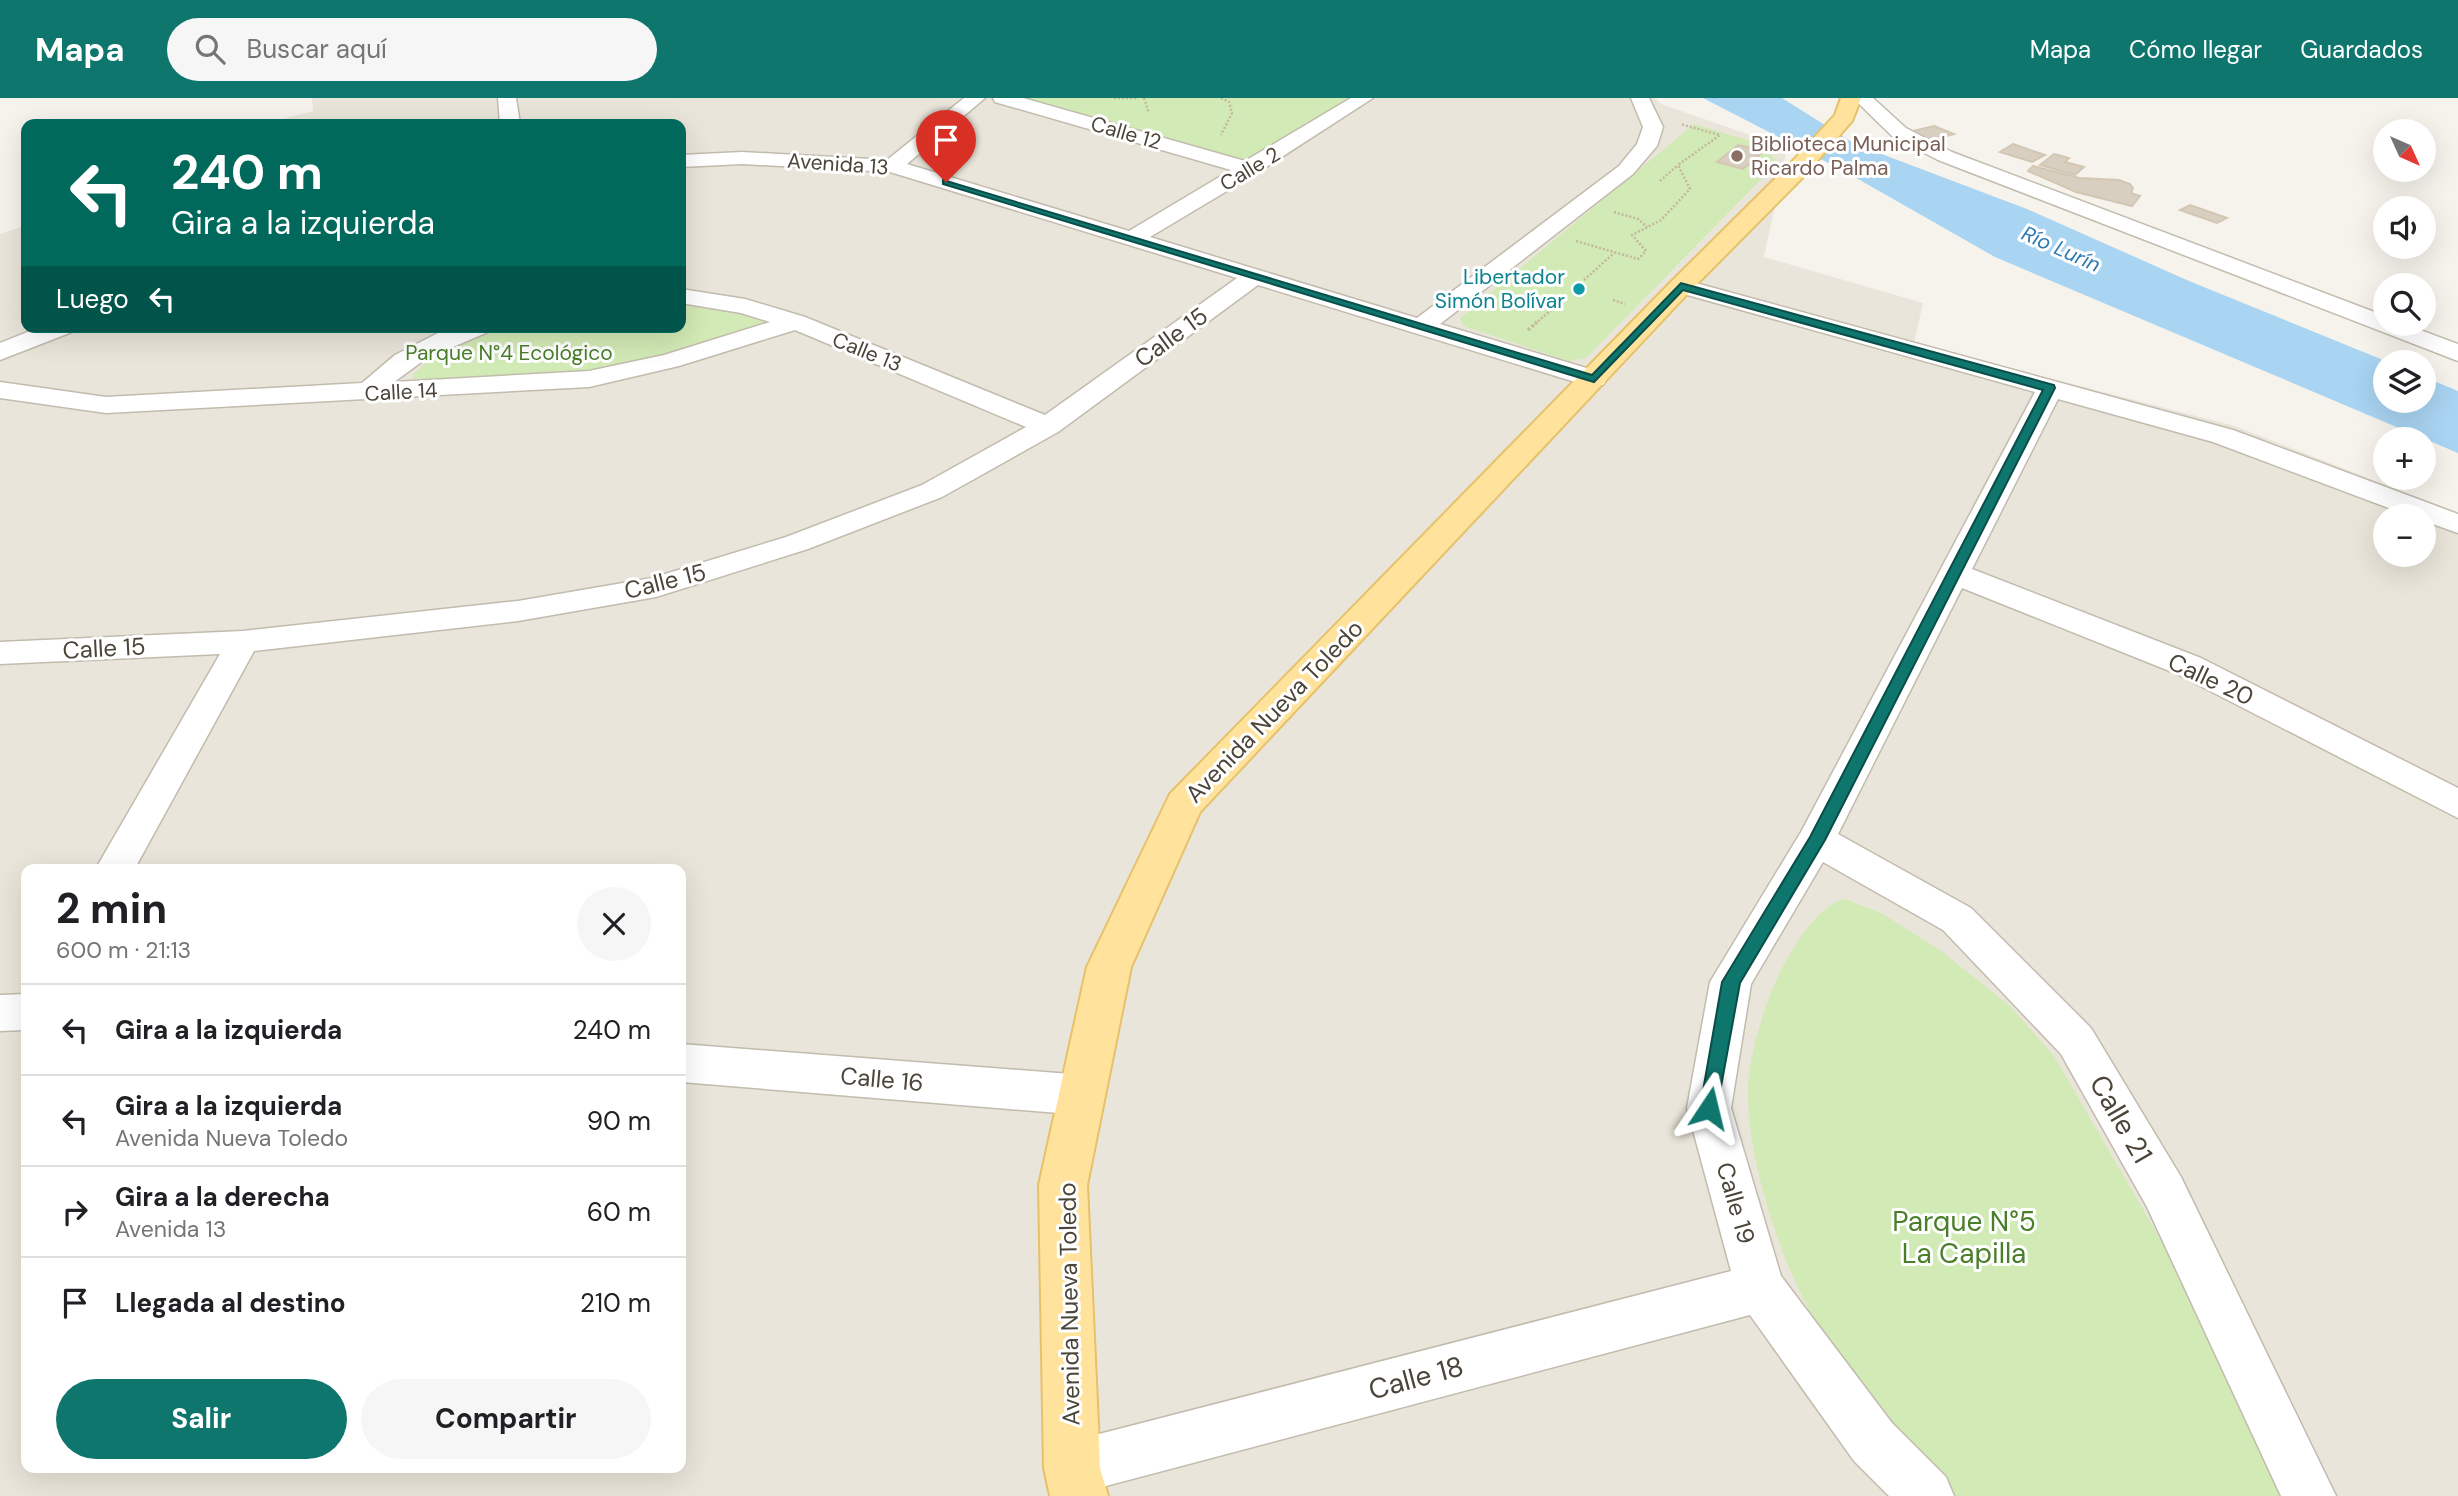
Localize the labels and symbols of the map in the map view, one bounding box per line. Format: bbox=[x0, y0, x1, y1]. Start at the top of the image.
pin bbox=[916, 110, 976, 182]
street label: Calle 12 bbox=[1088, 110, 1164, 156]
north arrow bbox=[2373, 119, 2436, 182]
place label: Biblioteca Municipal Ricardo Palma bbox=[1751, 130, 1946, 182]
street label: Calle 2 bbox=[1215, 140, 1285, 198]
street label: Avenida 13 bbox=[786, 146, 890, 182]
marker: Biblioteca Municipal Ricardo Palma bbox=[1729, 148, 1745, 164]
water label: Río Lurín bbox=[2017, 219, 2105, 279]
place label: Libertador Simón Bolívar bbox=[1435, 263, 1565, 315]
marker: Libertador Simón Bolívar bbox=[1571, 281, 1587, 297]
street label: Calle 15 bbox=[1128, 300, 1214, 374]
street label: Calle 13 bbox=[828, 325, 906, 379]
park label: Parque N°4 Ecológico bbox=[405, 339, 613, 367]
street label: Calle 14 bbox=[364, 376, 438, 408]
street label: Calle 15 bbox=[621, 556, 709, 606]
street label: Avenida Nueva Toledo bbox=[1178, 613, 1370, 809]
street label: Calle 15 bbox=[62, 630, 146, 666]
street label: Calle 20 bbox=[2163, 646, 2259, 712]
street label: Calle 16 bbox=[839, 1060, 925, 1098]
street label: Calle 21 bbox=[2081, 1068, 2161, 1170]
position arrow bbox=[1672, 1071, 1746, 1145]
street label: Calle 19 bbox=[1710, 1159, 1762, 1247]
street label: Avenida Nueva Toledo bbox=[1051, 1182, 1087, 1426]
park label: Parque N°5 La Capilla bbox=[1892, 1203, 2036, 1272]
street label: Calle 18 bbox=[1364, 1348, 1468, 1408]

